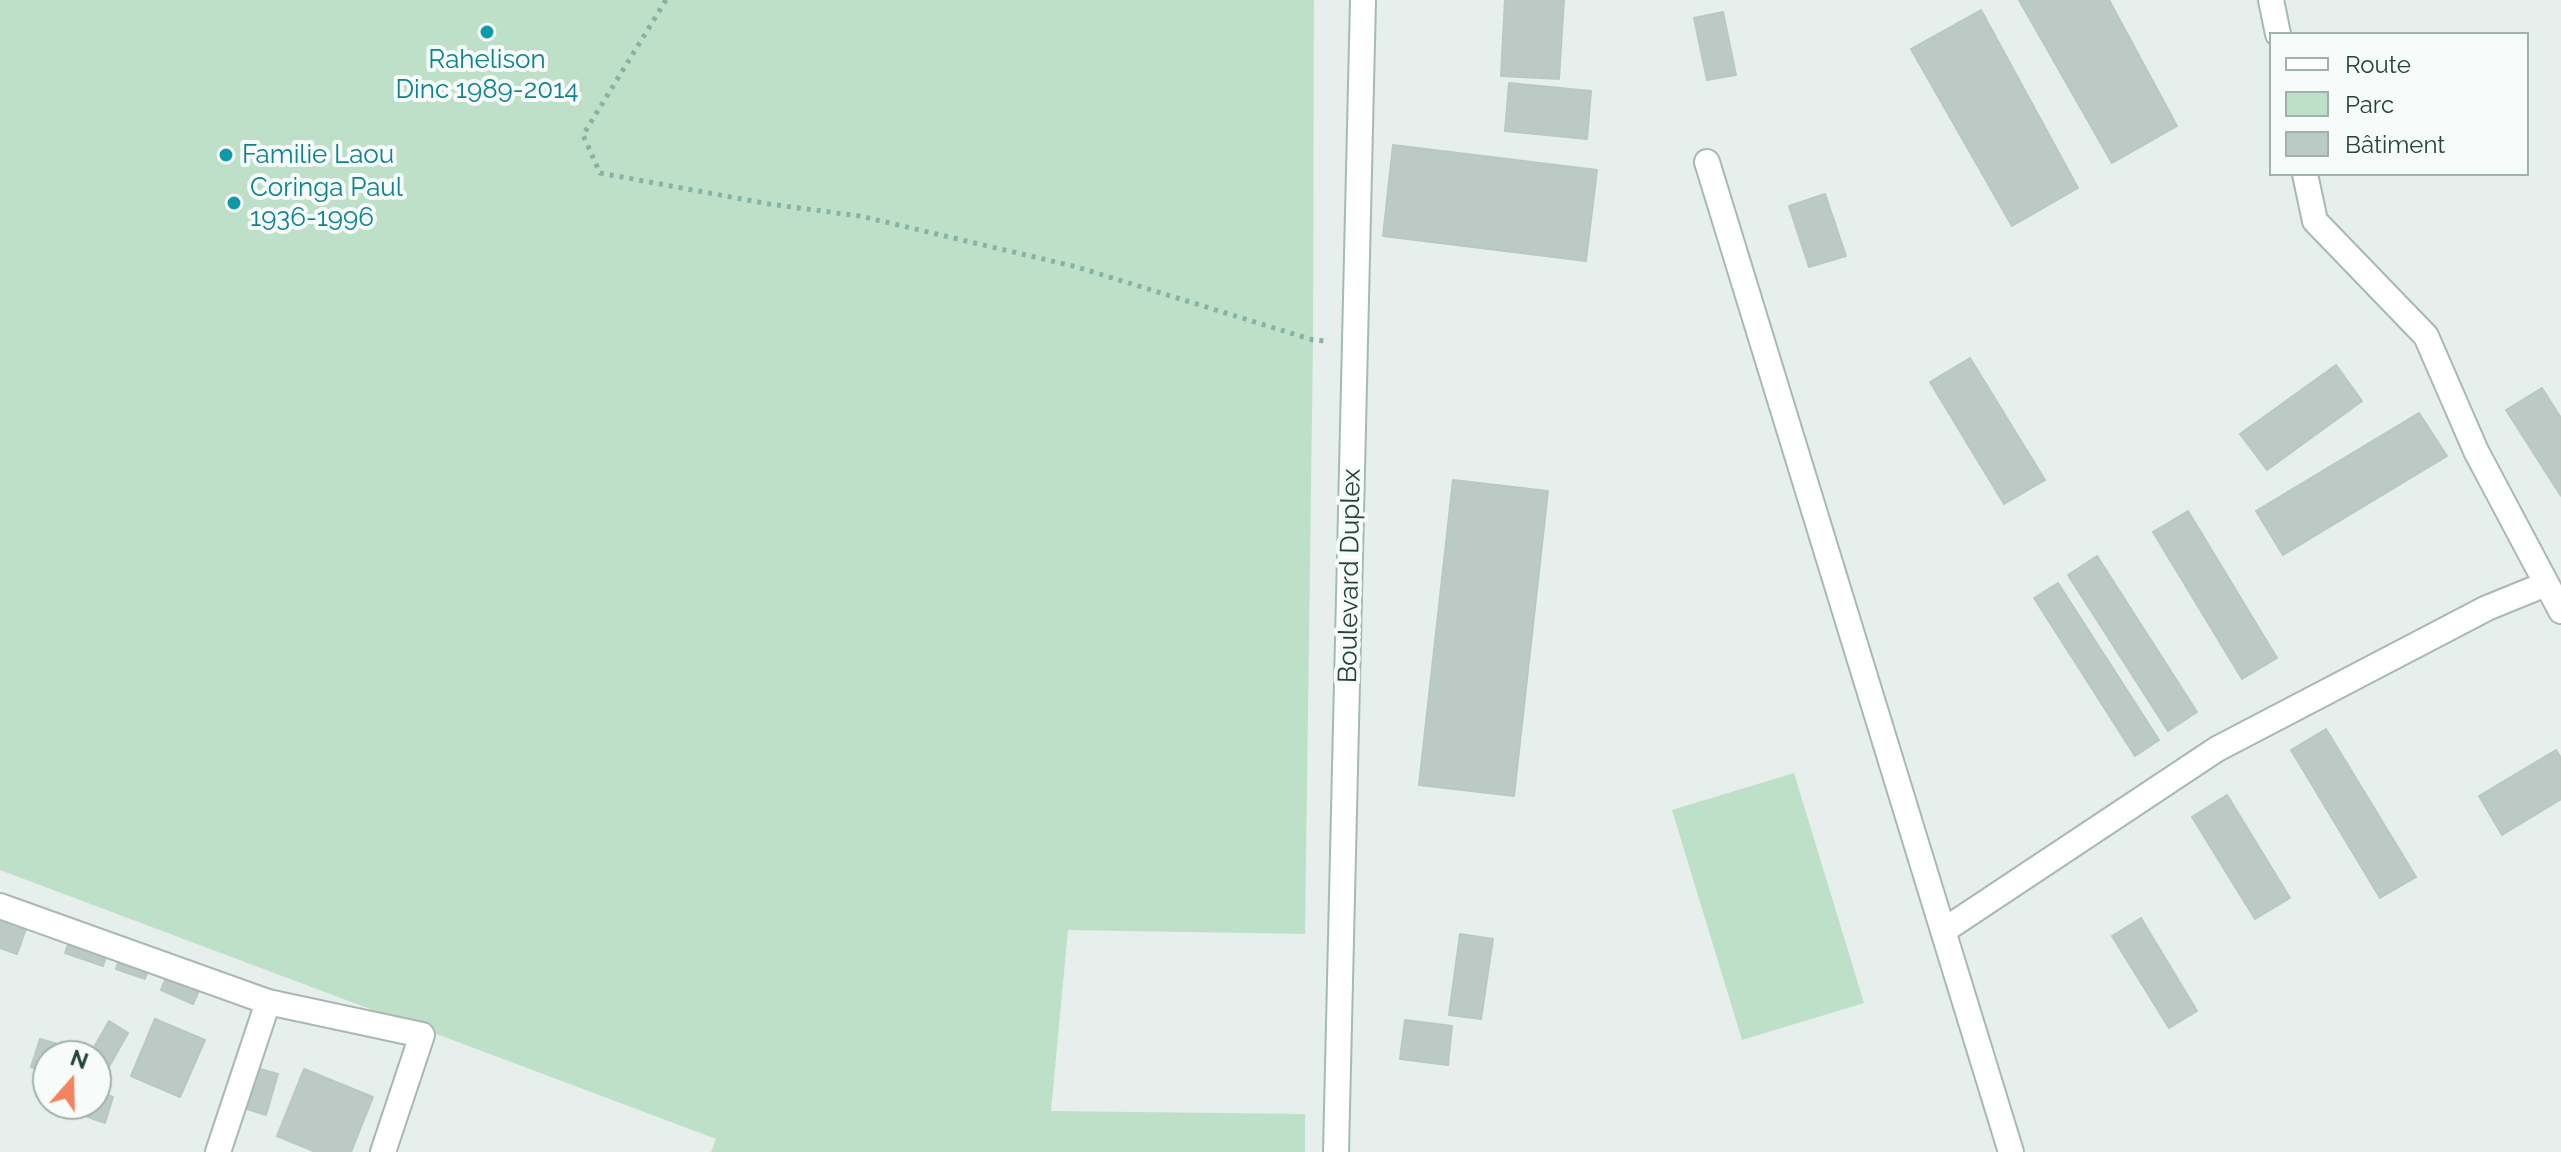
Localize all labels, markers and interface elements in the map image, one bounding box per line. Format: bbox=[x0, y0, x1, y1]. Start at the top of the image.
marker: Rahelison Dinc 1989-2014 bbox=[478, 23, 496, 41]
legend bbox=[2269, 32, 2529, 176]
place label: Rahelison Dinc 1989-2014 bbox=[396, 44, 578, 106]
text: Route bbox=[2345, 50, 2411, 79]
text: Parc bbox=[2345, 90, 2394, 119]
text: Bâtiment bbox=[2345, 130, 2445, 159]
place label: Familie Laou bbox=[242, 139, 394, 171]
marker: Familie Laou bbox=[217, 146, 235, 164]
place label: Coringa Paul 1936-1996 bbox=[250, 172, 403, 234]
marker: Coringa Paul 1936-1996 bbox=[225, 194, 243, 212]
street label: Boulevard Duplex bbox=[1333, 469, 1367, 683]
north arrow bbox=[32, 1040, 112, 1120]
text: N bbox=[67, 1044, 92, 1074]

